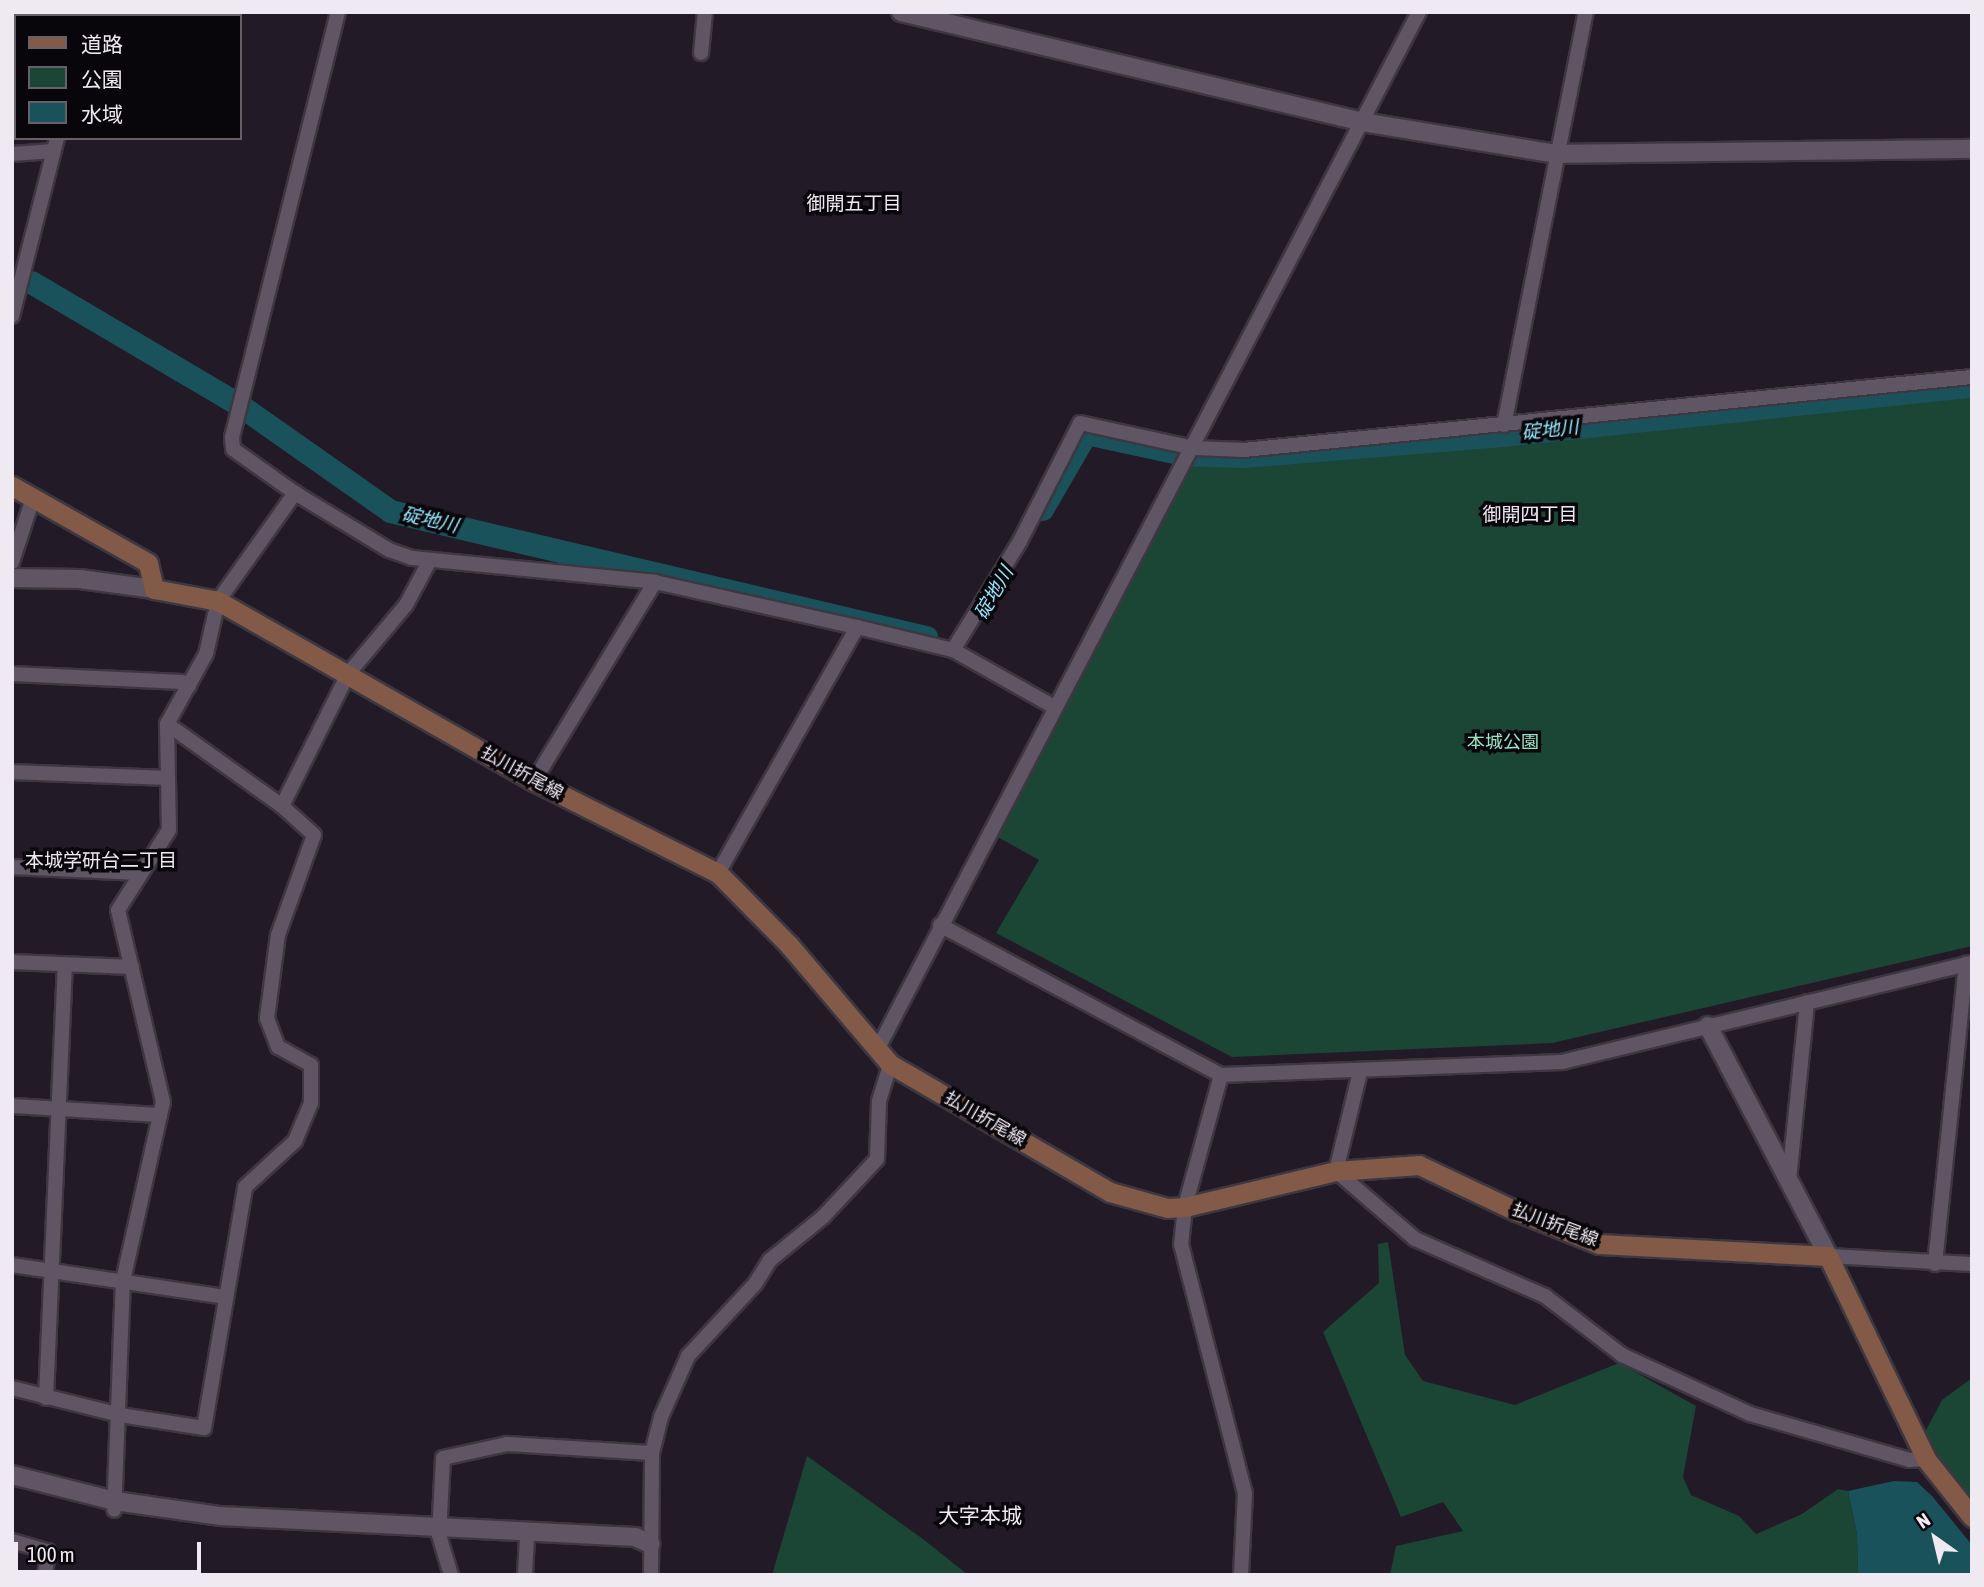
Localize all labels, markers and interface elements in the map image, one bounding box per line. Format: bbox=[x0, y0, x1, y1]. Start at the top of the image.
legend bbox=[14, 14, 242, 140]
text: 道路 bbox=[81, 32, 123, 56]
text: 公園 bbox=[81, 67, 123, 91]
text: 水域 bbox=[81, 102, 123, 126]
district label: 御開五丁目 bbox=[807, 193, 901, 215]
water label: 碇地川 bbox=[1520, 416, 1580, 444]
water label: 碇地川 bbox=[400, 502, 460, 538]
district label: 御開四丁目 bbox=[1483, 504, 1577, 526]
water label: 碇地川 bbox=[970, 563, 1018, 623]
park label: 本城公園 bbox=[1467, 731, 1539, 753]
street label: 払川折尾線 bbox=[477, 742, 567, 804]
district label: 本城学研台二丁目 bbox=[25, 850, 177, 872]
street label: 払川折尾線 bbox=[941, 1087, 1029, 1151]
street label: 払川折尾線 bbox=[1509, 1199, 1601, 1251]
district label: 大字本城 bbox=[938, 1502, 1022, 1528]
north arrow bbox=[1900, 1503, 1970, 1573]
text: N bbox=[1912, 1508, 1934, 1533]
scale bar bbox=[18, 1528, 205, 1572]
text: 100 m bbox=[27, 1542, 75, 1566]

